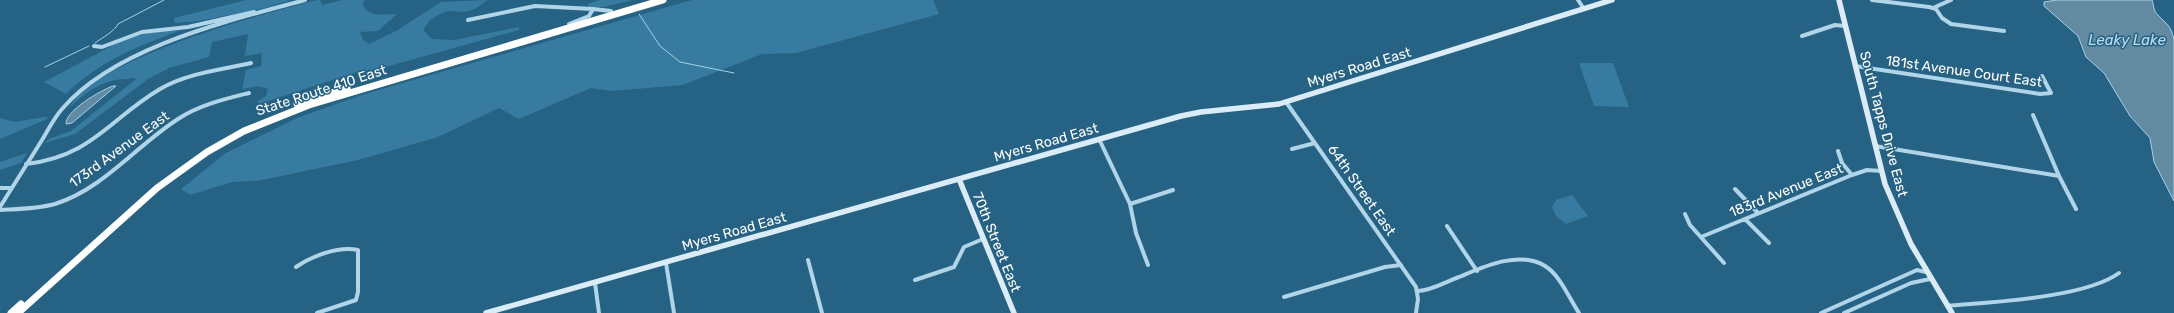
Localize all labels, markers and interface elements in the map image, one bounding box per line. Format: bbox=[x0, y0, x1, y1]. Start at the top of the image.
water label: Leaky Lake bbox=[2088, 31, 2166, 49]
street label: Myers Road East bbox=[1305, 43, 1414, 91]
street label: South Tapps Drive East bbox=[1856, 49, 1911, 199]
street label: 181st Avenue Court East bbox=[1885, 52, 2044, 91]
street label: State Route 410 East bbox=[254, 61, 389, 120]
street label: 173rd Avenue East bbox=[66, 107, 173, 191]
street label: Myers Road East bbox=[992, 119, 1101, 166]
street label: 64th Street East bbox=[1324, 141, 1400, 240]
street label: 183rd Avenue East bbox=[1727, 160, 1846, 221]
street label: 70th Street East bbox=[969, 190, 1025, 295]
street label: Myers Road East bbox=[680, 208, 789, 255]

